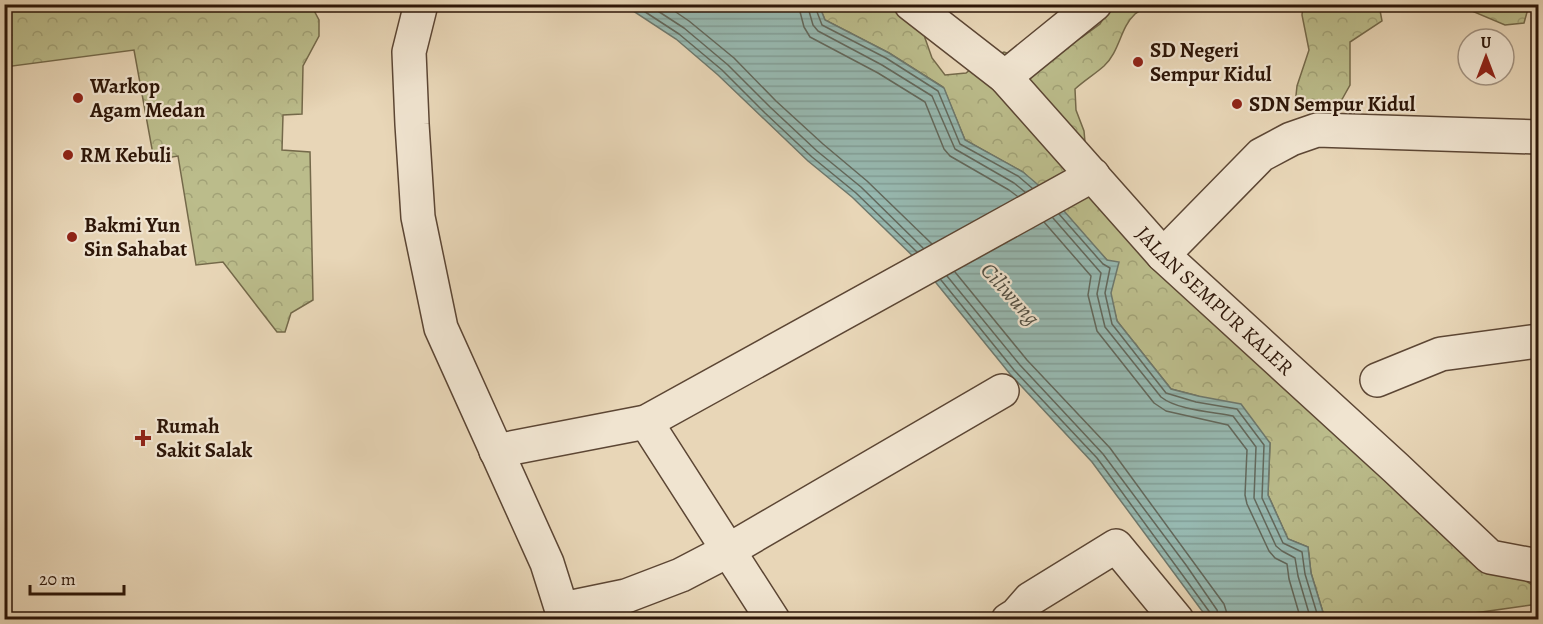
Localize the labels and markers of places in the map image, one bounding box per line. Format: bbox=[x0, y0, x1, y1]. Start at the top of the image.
place label: SD Negeri Sempur Kidul bbox=[1150, 36, 1272, 88]
marker: SD Negeri Sempur Kidul bbox=[1131, 55, 1145, 69]
place label: Warkop Agam Medan bbox=[89, 72, 205, 124]
place label: SDN Sempur Kidul bbox=[1249, 90, 1416, 118]
marker: Warkop Agam Medan bbox=[71, 91, 85, 105]
marker: SDN Sempur Kidul bbox=[1230, 97, 1244, 111]
place label: RM Kebuli bbox=[80, 141, 171, 169]
marker: RM Kebuli bbox=[61, 148, 75, 162]
place label: Bakmi Yun Sin Sahabat bbox=[84, 211, 187, 263]
marker: Bakmi Yun Sin Sahabat bbox=[65, 230, 79, 244]
place label: Rumah Sakit Salak bbox=[156, 412, 253, 464]
marker: Rumah Sakit Salak bbox=[134, 429, 152, 447]

